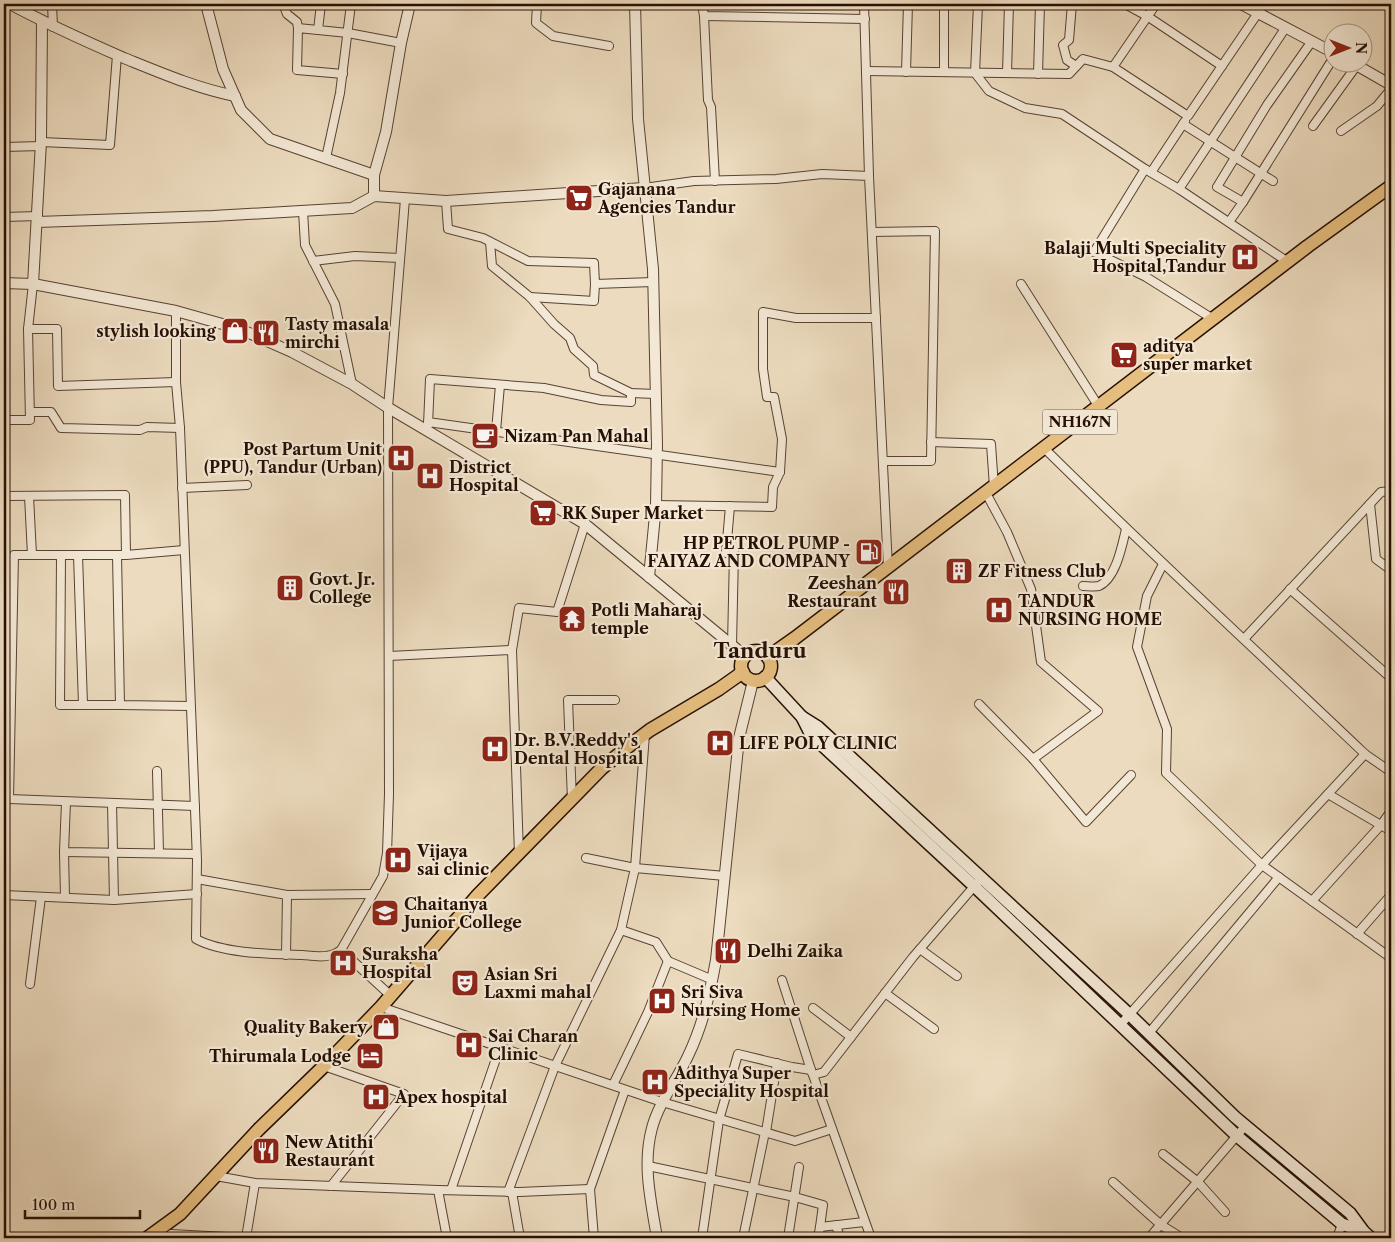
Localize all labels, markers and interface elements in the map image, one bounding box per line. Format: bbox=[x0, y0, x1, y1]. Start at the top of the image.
north arrow bbox=[1322, 22, 1372, 72]
text: N bbox=[1352, 42, 1370, 54]
place label: Gajanana Agencies Tandur bbox=[597, 179, 736, 217]
supermarket icon: Gajanana Agencies Tandur bbox=[564, 183, 594, 213]
place label: Balaji Multi Speciality Hospital,Tandur bbox=[1044, 238, 1227, 276]
hospital icon: Balaji Multi Speciality Hospital,Tandur bbox=[1230, 242, 1260, 272]
place label: Tasty masala mirchi bbox=[285, 314, 390, 352]
shop icon: stylish looking bbox=[220, 316, 250, 346]
restaurant icon: Tasty masala mirchi bbox=[251, 318, 281, 348]
place label: stylish looking bbox=[96, 321, 217, 341]
place label: aditya super market bbox=[1143, 336, 1253, 374]
supermarket icon: aditya super market bbox=[1109, 340, 1139, 370]
road number: NH167N bbox=[1042, 410, 1118, 434]
cafe icon: Nizam Pan Mahal bbox=[470, 421, 500, 451]
place label: Nizam Pan Mahal bbox=[504, 426, 649, 446]
place label: Post Partum Unit (PPU), Tandur (Urban) bbox=[204, 439, 383, 477]
hospital icon: Post Partum Unit (PPU), Tandur (Urban) bbox=[386, 443, 416, 473]
place label: District Hospital bbox=[449, 457, 519, 495]
hospital icon: District Hospital bbox=[415, 461, 445, 491]
supermarket icon: RK Super Market bbox=[528, 498, 558, 528]
place label: RK Super Market bbox=[562, 503, 704, 523]
place label: HP PETROL PUMP - FAIYAZ AND COMPANY bbox=[647, 533, 851, 571]
fuel station icon: HP PETROL PUMP - FAIYAZ AND COMPANY bbox=[854, 537, 884, 567]
building icon: ZF Fitness Club bbox=[944, 556, 974, 586]
place label: ZF Fitness Club bbox=[978, 561, 1106, 581]
place label: Govt. Jr. College bbox=[309, 569, 375, 607]
building icon: Govt. Jr. College bbox=[275, 573, 305, 603]
place label: Zeeshan Restaurant bbox=[787, 573, 878, 611]
restaurant icon: Zeeshan Restaurant bbox=[881, 577, 911, 607]
place label: TANDUR NURSING HOME bbox=[1018, 591, 1162, 629]
hospital icon: TANDUR NURSING HOME bbox=[984, 595, 1014, 625]
place label: Potli Maharaj temple bbox=[591, 600, 702, 638]
temple icon: Potli Maharaj temple bbox=[557, 604, 587, 634]
district label: Tanduru bbox=[713, 638, 807, 663]
hospital icon: LIFE POLY CLINIC bbox=[705, 728, 735, 758]
place label: Dr. B.V.Reddy's Dental Hospital bbox=[514, 730, 644, 768]
place label: LIFE POLY CLINIC bbox=[739, 733, 897, 753]
hospital icon: Dr. B.V.Reddy's Dental Hospital bbox=[480, 734, 510, 764]
place label: Vijaya sai clinic bbox=[416, 841, 489, 879]
hospital icon: Vijaya sai clinic bbox=[383, 845, 413, 875]
place label: Chaitanya Junior College bbox=[401, 894, 522, 932]
school or university icon: Chaitanya Junior College bbox=[370, 898, 400, 928]
restaurant icon: Delhi Zaika bbox=[713, 936, 743, 966]
place label: Delhi Zaika bbox=[747, 941, 844, 961]
place label: Suraksha Hospital bbox=[362, 944, 439, 982]
hospital icon: Suraksha Hospital bbox=[328, 948, 358, 978]
place label: Asian Sri Laxmi mahal bbox=[483, 964, 592, 1002]
theatre icon: Asian Sri Laxmi mahal bbox=[450, 968, 480, 998]
place label: Sri Siva Nursing Home bbox=[681, 982, 801, 1020]
hospital icon: Sri Siva Nursing Home bbox=[647, 986, 677, 1016]
shop icon: Quality Bakery bbox=[371, 1012, 401, 1042]
place label: Quality Bakery bbox=[244, 1017, 368, 1037]
place label: Sai Charan Clinic bbox=[488, 1026, 578, 1064]
hospital icon: Sai Charan Clinic bbox=[454, 1030, 484, 1060]
hotel icon: Thirumala Lodge bbox=[355, 1041, 385, 1071]
place label: Thirumala Lodge bbox=[209, 1046, 351, 1066]
place label: Adithya Super Speciality Hospital bbox=[673, 1063, 829, 1101]
hospital icon: Adithya Super Speciality Hospital bbox=[640, 1067, 670, 1097]
hospital icon: Apex hospital bbox=[361, 1082, 391, 1112]
place label: Apex hospital bbox=[394, 1087, 508, 1107]
place label: New Atithi Restaurant bbox=[285, 1132, 375, 1170]
restaurant icon: New Atithi Restaurant bbox=[251, 1136, 281, 1166]
scale bar bbox=[25, 1187, 140, 1219]
text: 100 m bbox=[32, 1195, 75, 1214]

